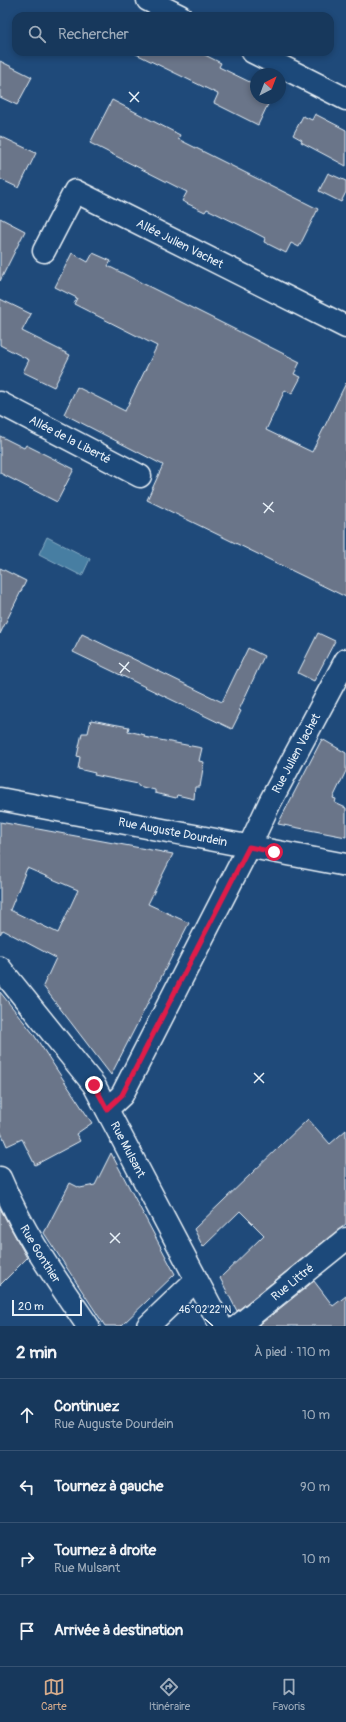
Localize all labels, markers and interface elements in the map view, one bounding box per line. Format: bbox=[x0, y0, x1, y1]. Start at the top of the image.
search box bbox=[12, 12, 334, 56]
icon: search bbox=[26, 23, 48, 45]
text: Rechercher bbox=[58, 25, 129, 44]
north arrow bbox=[250, 68, 286, 104]
street label: Allée Julien Vachet bbox=[134, 216, 226, 272]
street label: Allée de la Liberté bbox=[27, 412, 114, 467]
street label: Rue Julien Vachet bbox=[268, 711, 324, 796]
street label: Rue Auguste Dourdein bbox=[117, 814, 229, 850]
route start bbox=[265, 843, 283, 861]
route end bbox=[85, 1076, 103, 1094]
street label: Rue Mulsant bbox=[107, 1119, 149, 1180]
street label: Rue Gonthier bbox=[17, 1222, 64, 1286]
street label: Rue Littré bbox=[268, 1260, 317, 1304]
scale bar bbox=[12, 1298, 82, 1317]
text: 20 m bbox=[18, 1300, 44, 1313]
text: 46°02'22"N bbox=[179, 1304, 231, 1316]
text: 2 min bbox=[16, 1342, 57, 1363]
text: À pied · 110 m bbox=[254, 1344, 330, 1360]
text: Continuez bbox=[54, 1397, 119, 1416]
icon: ahead bbox=[16, 1404, 38, 1426]
text: 10 m bbox=[302, 1407, 330, 1423]
text: Rue Auguste Dourdein bbox=[54, 1416, 174, 1432]
icon: left bbox=[16, 1476, 38, 1498]
text: Tournez à gauche bbox=[54, 1477, 164, 1496]
text: 90 m bbox=[300, 1479, 330, 1495]
text: Tournez à droite bbox=[54, 1541, 156, 1560]
icon: right bbox=[16, 1548, 38, 1570]
text: 10 m bbox=[302, 1551, 330, 1567]
text: Rue Mulsant bbox=[54, 1560, 120, 1576]
icon: arrive bbox=[16, 1620, 38, 1642]
text: Arrivée à destination bbox=[54, 1621, 183, 1640]
tab: Carte bbox=[41, 1676, 67, 1713]
tab: Itinéraire bbox=[149, 1676, 190, 1713]
tab: Favoris bbox=[272, 1676, 305, 1713]

